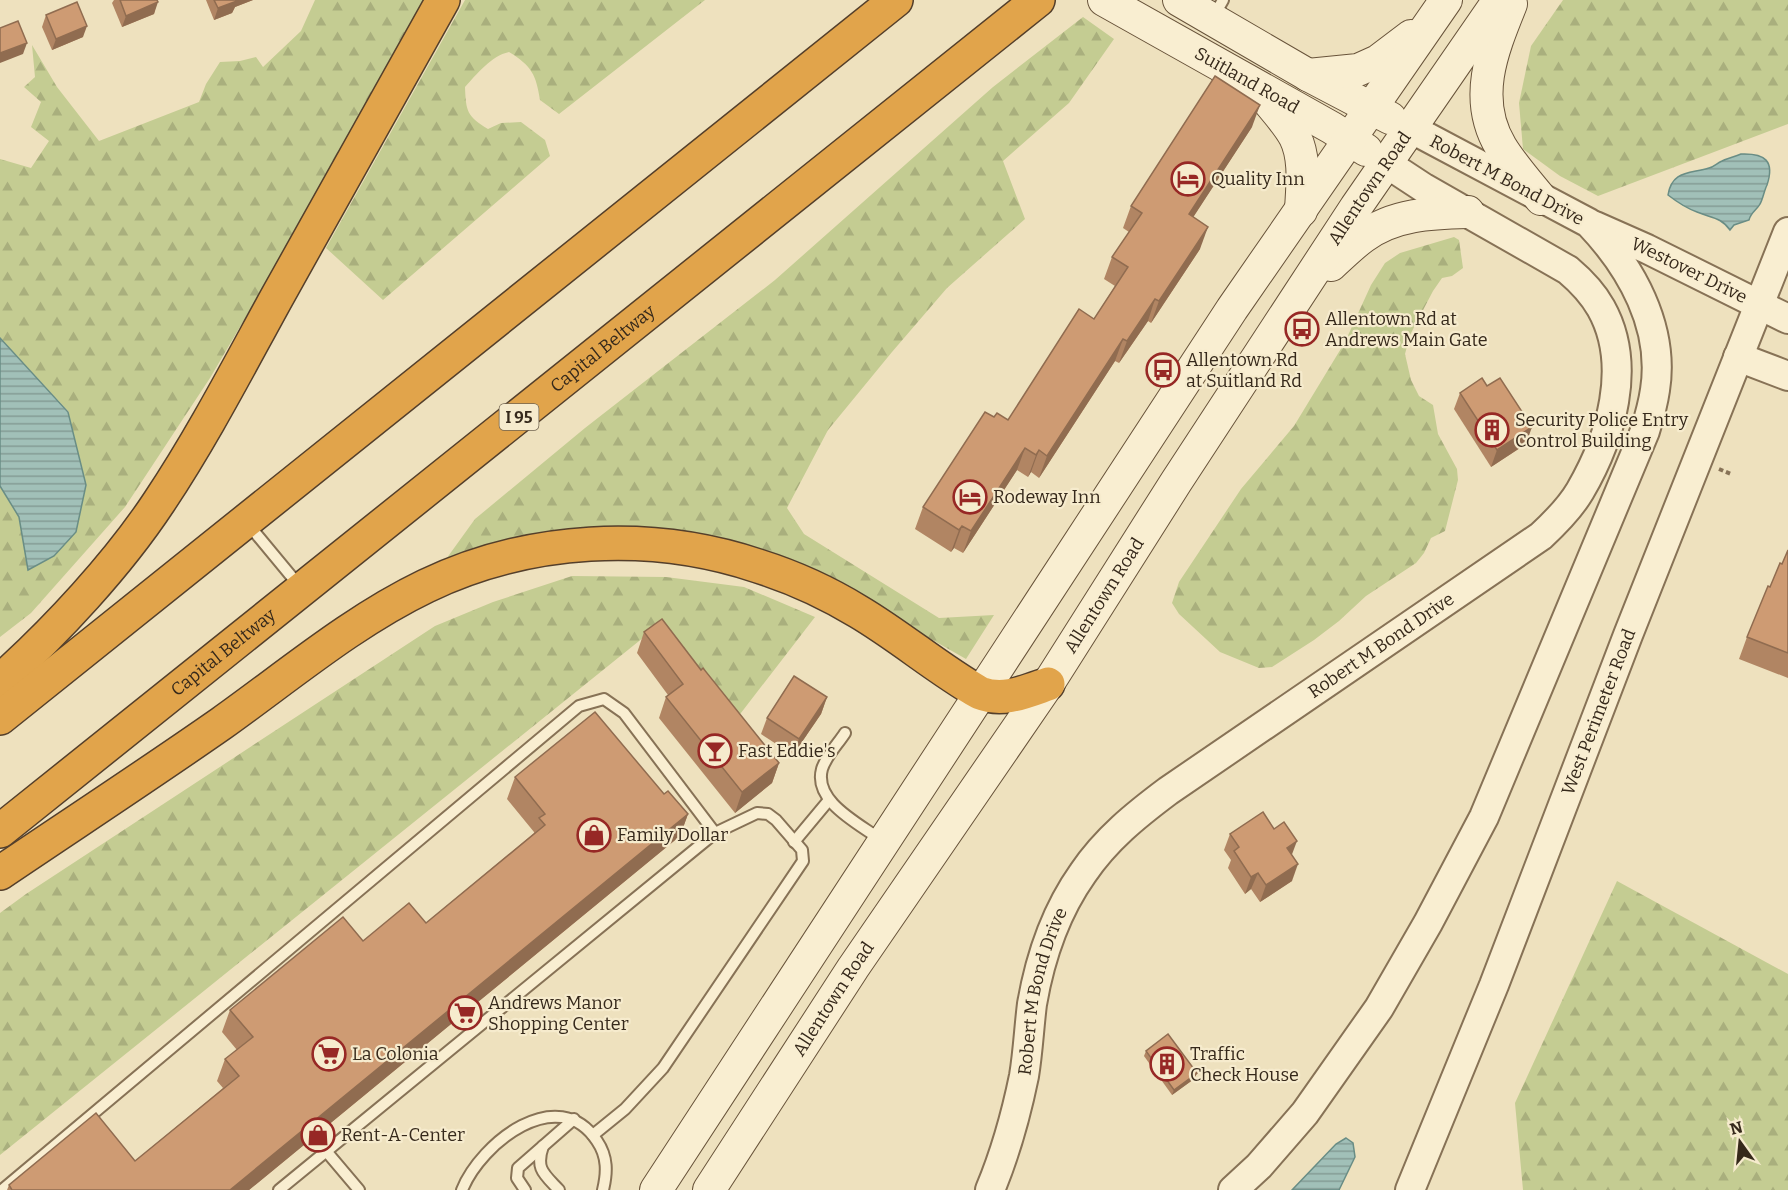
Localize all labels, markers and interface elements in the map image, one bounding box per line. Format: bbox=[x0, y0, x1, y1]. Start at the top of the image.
street label: Suitland Road bbox=[1191, 42, 1303, 118]
street label: Allentown Road bbox=[1323, 127, 1416, 249]
street label: Robert M Bond Drive bbox=[1426, 130, 1588, 230]
hotel icon: Quality Inn bbox=[1170, 161, 1206, 197]
place label: Quality Inn bbox=[1211, 168, 1305, 190]
street label: Westover Drive bbox=[1628, 232, 1751, 308]
street label: Capital Beltway bbox=[546, 300, 660, 397]
place label: Allentown Rd at Andrews Main Gate bbox=[1325, 308, 1488, 351]
bus stop icon: Allentown Rd at Andrews Main Gate bbox=[1284, 311, 1320, 347]
place label: Allentown Rd at Suitland Rd bbox=[1186, 349, 1302, 392]
bus stop icon: Allentown Rd at Suitland Rd bbox=[1145, 352, 1181, 388]
road number: I 95 bbox=[500, 404, 538, 430]
place label: Security Police Entry Control Building bbox=[1515, 409, 1689, 452]
building icon: Security Police Entry Control Building bbox=[1474, 412, 1510, 448]
hotel icon: Rodeway Inn bbox=[952, 479, 988, 515]
place label: Rodeway Inn bbox=[993, 486, 1101, 508]
street label: Allentown Road bbox=[1059, 533, 1149, 657]
street label: Robert M Bond Drive bbox=[1304, 588, 1458, 703]
street label: Capital Beltway bbox=[166, 603, 280, 701]
street label: West Perimeter Road bbox=[1557, 625, 1640, 798]
bar icon: Fast Eddie's bbox=[697, 733, 733, 769]
place label: Fast Eddie's bbox=[738, 740, 836, 762]
shop icon: Family Dollar bbox=[576, 817, 612, 853]
place label: Family Dollar bbox=[617, 824, 728, 846]
street label: Robert M Bond Drive bbox=[1013, 904, 1072, 1077]
street label: Allentown Road bbox=[788, 937, 879, 1060]
place label: Andrews Manor Shopping Center bbox=[488, 992, 629, 1035]
supermarket icon: Andrews Manor Shopping Center bbox=[447, 995, 483, 1031]
supermarket icon: La Colonia bbox=[311, 1036, 347, 1072]
place label: La Colonia bbox=[352, 1043, 439, 1065]
place label: Traffic Check House bbox=[1190, 1043, 1299, 1086]
building icon: Traffic Check House bbox=[1149, 1046, 1185, 1082]
north arrow bbox=[1710, 1112, 1770, 1172]
shop icon: Rent-A-Center bbox=[300, 1117, 336, 1153]
text: N bbox=[1728, 1117, 1745, 1139]
place label: Rent-A-Center bbox=[341, 1124, 465, 1146]

